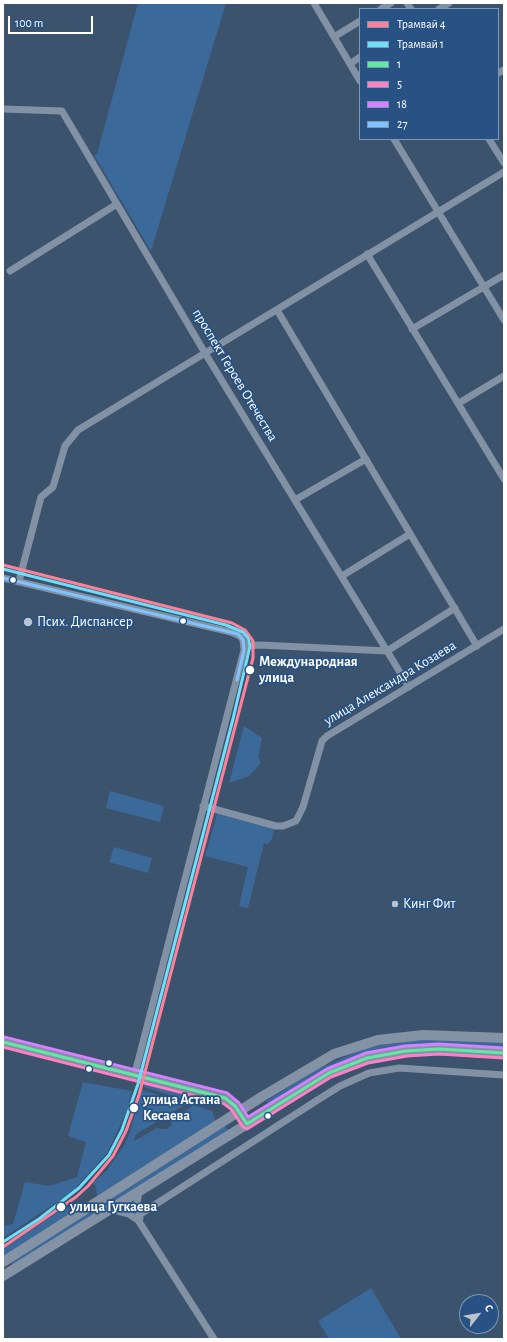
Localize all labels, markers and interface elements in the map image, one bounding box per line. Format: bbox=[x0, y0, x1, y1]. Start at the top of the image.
scale bar bbox=[10, 8, 95, 34]
legend bbox=[359, 8, 499, 140]
text: 100 m bbox=[15, 17, 43, 29]
text: Трамвай 4 bbox=[397, 18, 446, 30]
text: Трамвай 1 bbox=[397, 38, 444, 50]
text: 1 bbox=[397, 58, 401, 70]
text: 5 bbox=[397, 78, 402, 90]
text: 18 bbox=[397, 98, 407, 110]
text: 27 bbox=[397, 118, 407, 130]
street label: проспект Героев Отечества bbox=[189, 306, 281, 444]
unlabelled marker bbox=[8, 575, 18, 585]
place label: Псих. Диспансер bbox=[37, 614, 133, 630]
marker: Псих. Диспансер bbox=[22, 616, 34, 628]
unlabelled marker bbox=[178, 616, 188, 626]
street label: улица Александра Козаева bbox=[321, 637, 459, 729]
place label: Международная улица bbox=[259, 654, 358, 686]
marker: Международная улица bbox=[244, 664, 256, 676]
place label: Кинг Фит bbox=[403, 896, 455, 912]
marker: Кинг Фит bbox=[390, 899, 400, 909]
unlabelled marker bbox=[104, 1058, 114, 1068]
unlabelled marker bbox=[84, 1064, 94, 1074]
place label: улица Астана Кесаева bbox=[143, 1092, 220, 1124]
marker: улица Астана Кесаева bbox=[128, 1102, 140, 1114]
unlabelled marker bbox=[263, 1111, 273, 1121]
place label: улица Гугкаева bbox=[70, 1199, 157, 1215]
marker: улица Гугкаева bbox=[55, 1201, 67, 1213]
north arrow bbox=[459, 1294, 499, 1334]
text: С bbox=[483, 1303, 495, 1314]

